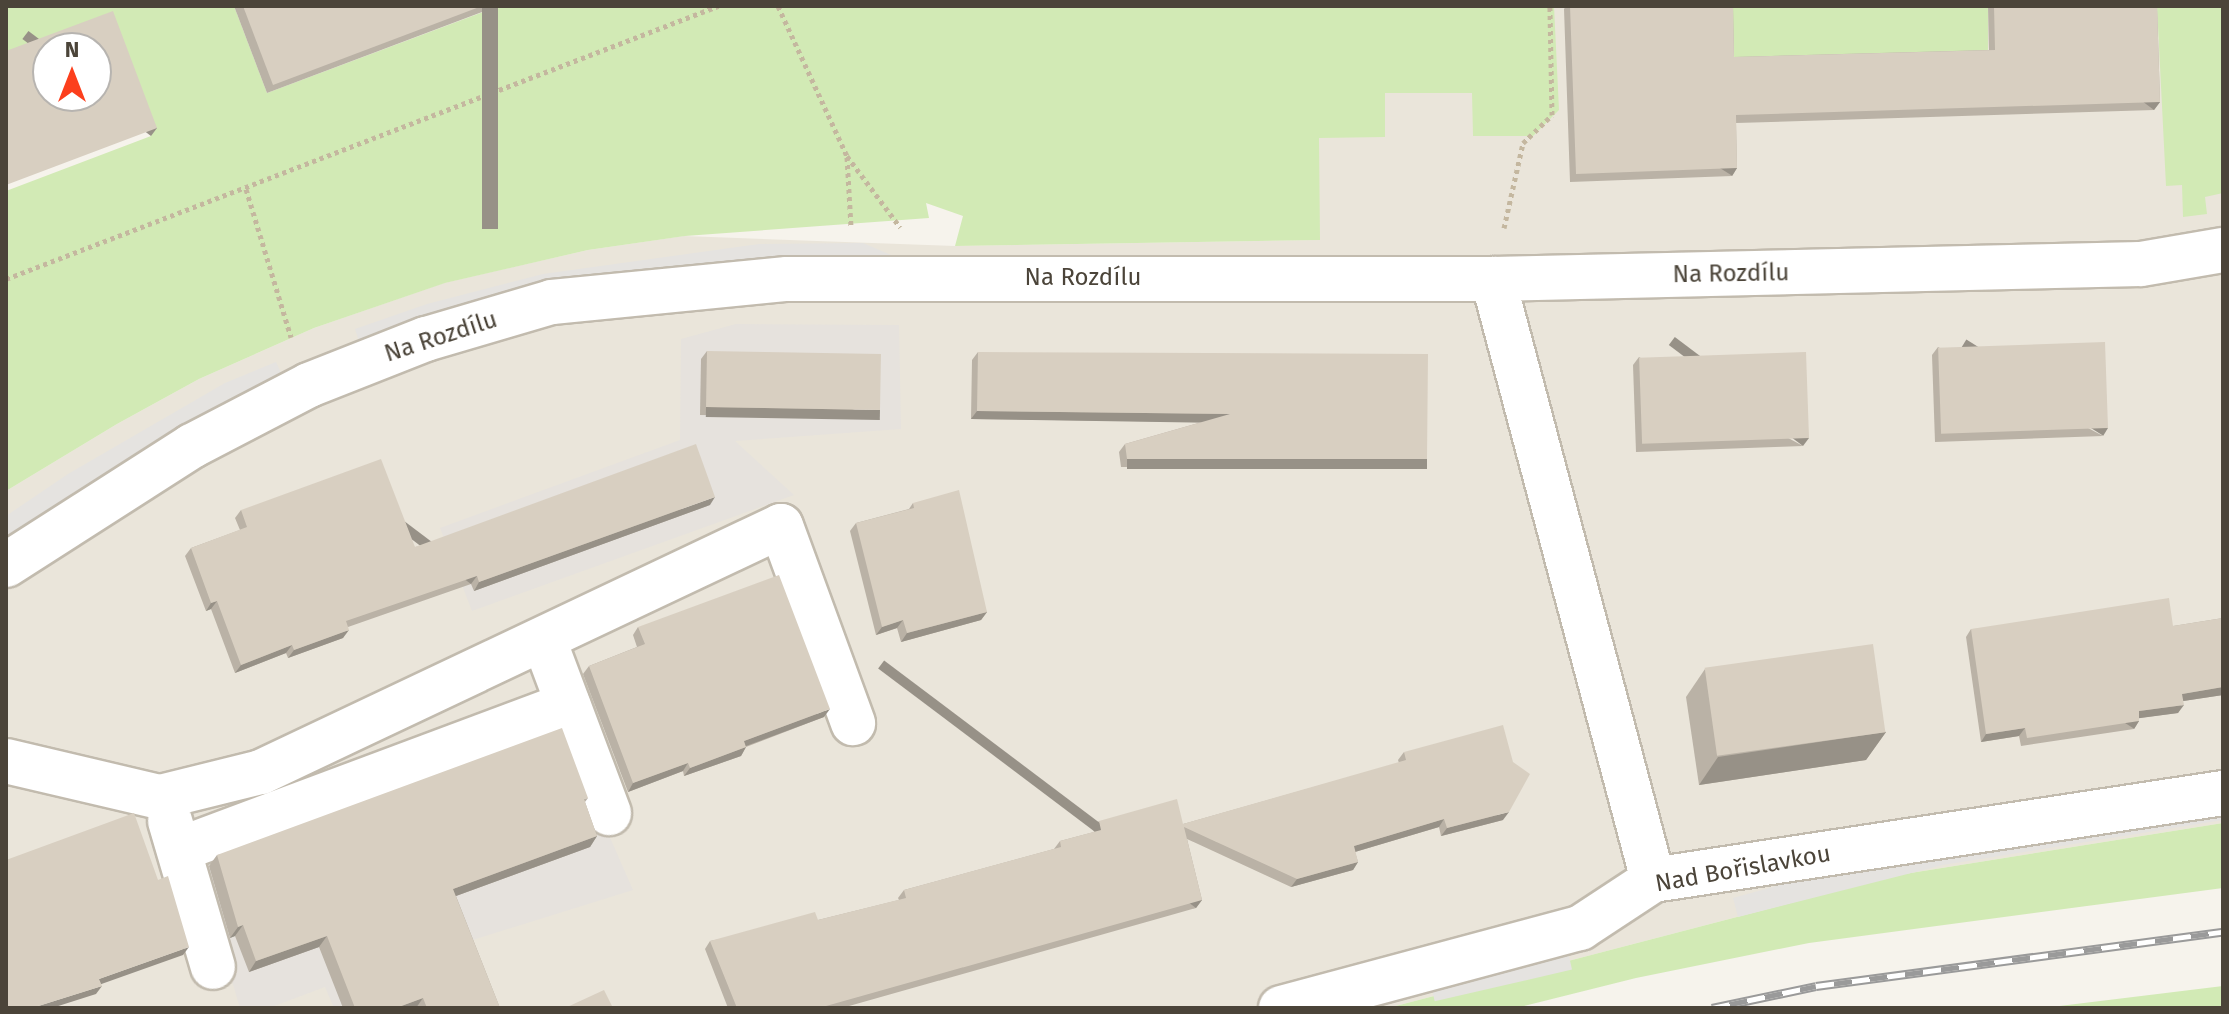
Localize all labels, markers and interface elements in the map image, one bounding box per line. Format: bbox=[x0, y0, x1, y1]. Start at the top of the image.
north arrow bbox=[32, 32, 112, 112]
text: N bbox=[65, 36, 79, 63]
street label: Na Rozdílu bbox=[1672, 259, 1790, 289]
street label: Na Rozdílu bbox=[1025, 264, 1141, 292]
street label: Na Rozdílu bbox=[381, 305, 501, 369]
street label: Nad Bořislavkou bbox=[1653, 839, 1833, 899]

